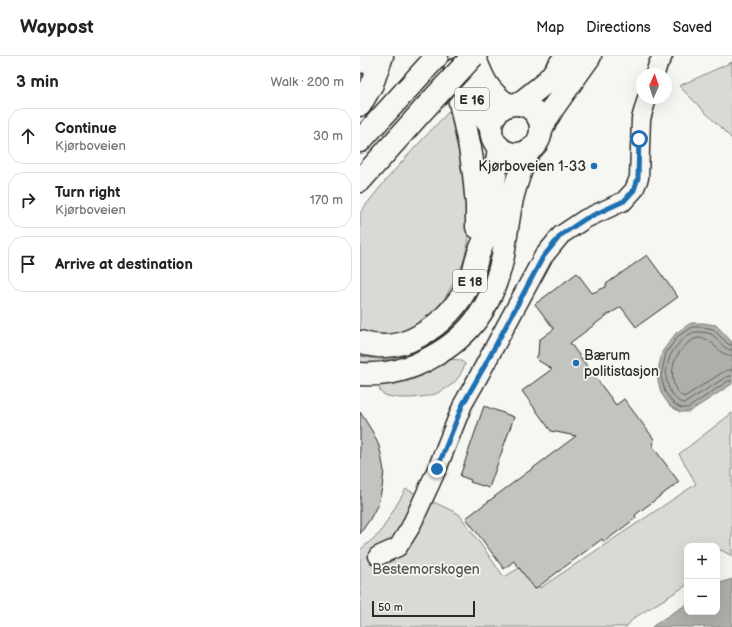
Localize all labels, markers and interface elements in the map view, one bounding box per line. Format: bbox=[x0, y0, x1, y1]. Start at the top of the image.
text: Waypost bbox=[20, 16, 94, 39]
text: Map bbox=[536, 19, 564, 36]
text: Directions bbox=[586, 19, 651, 36]
text: Saved bbox=[673, 19, 712, 36]
north arrow bbox=[636, 68, 672, 104]
text: 3 min bbox=[16, 72, 59, 92]
text: Walk · 200 m bbox=[271, 74, 344, 90]
road number: E 16 bbox=[455, 88, 489, 110]
text: Continue bbox=[55, 119, 117, 138]
icon: ahead bbox=[17, 125, 39, 147]
text: 30 m bbox=[313, 128, 343, 144]
route start bbox=[630, 130, 648, 148]
text: Kjørboveien bbox=[55, 138, 126, 154]
place label: Kjørboveien 1-33 bbox=[478, 158, 586, 175]
marker: Kjørboveien 1-33 bbox=[589, 161, 599, 171]
text: Turn right bbox=[55, 183, 120, 202]
icon: right bbox=[17, 189, 39, 211]
text: 170 m bbox=[310, 192, 343, 208]
text: Kjørboveien bbox=[55, 202, 126, 218]
icon: arrive bbox=[17, 253, 39, 275]
text: Arrive at destination bbox=[55, 255, 193, 274]
road number: E 18 bbox=[453, 270, 487, 292]
place label: Bærum politistasjon bbox=[584, 347, 659, 380]
marker: Bærum politistasjon bbox=[571, 358, 581, 368]
route end bbox=[428, 460, 446, 478]
map controls bbox=[684, 543, 720, 615]
button: + bbox=[684, 543, 720, 579]
park label: Bestemorskogen bbox=[372, 561, 480, 578]
button: − bbox=[684, 579, 720, 615]
scale bar bbox=[372, 599, 475, 618]
text: 50 m bbox=[378, 601, 403, 614]

